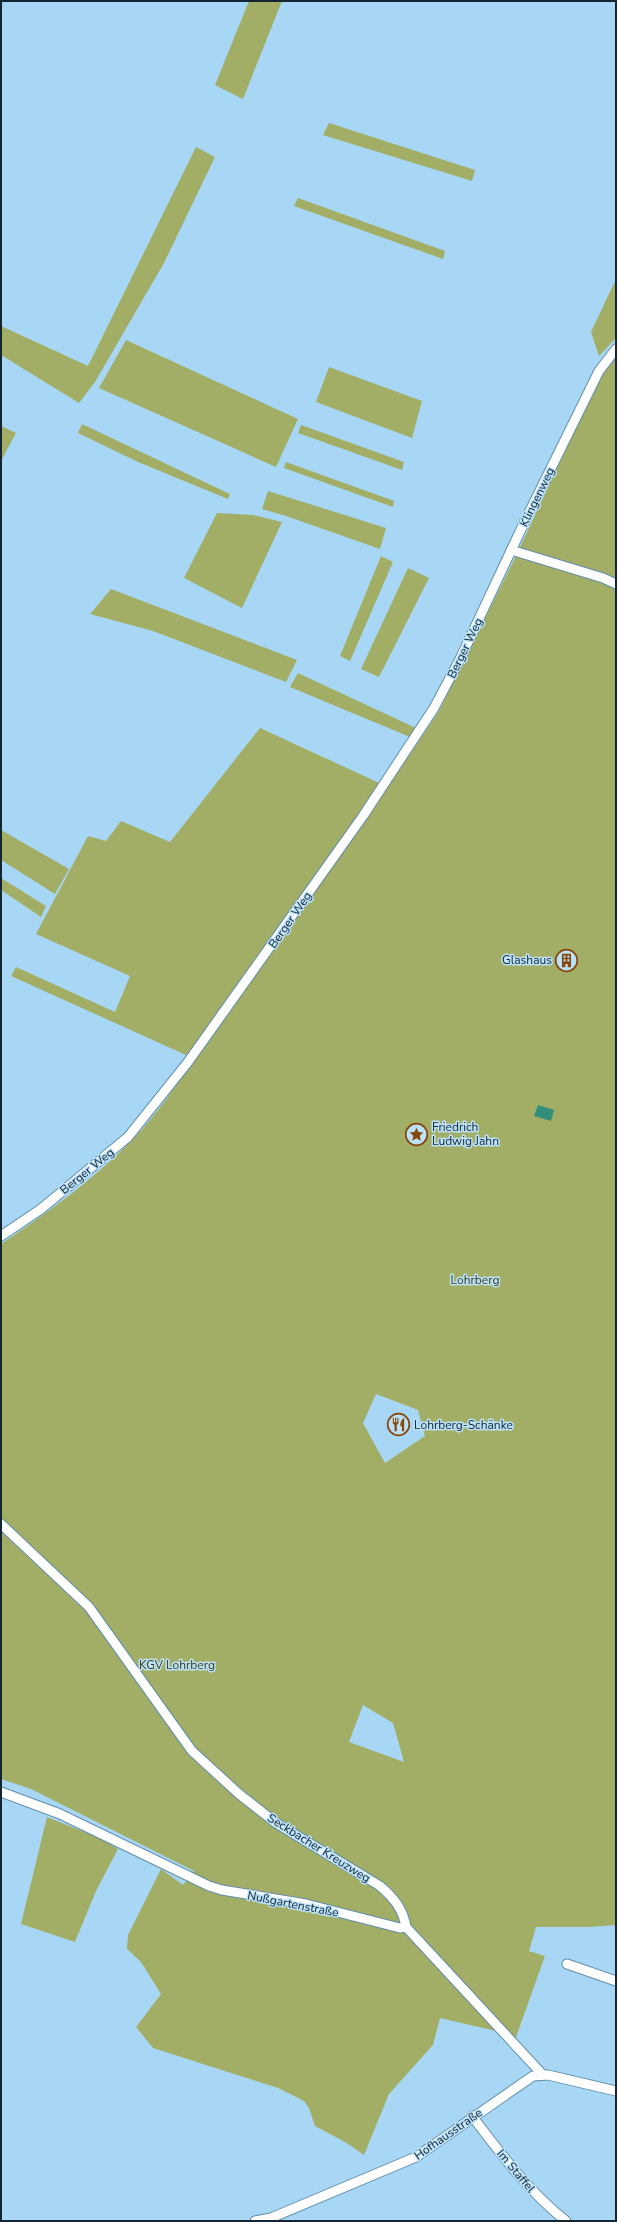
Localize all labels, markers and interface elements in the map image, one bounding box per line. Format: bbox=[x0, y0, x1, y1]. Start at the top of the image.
street label: Klingenweg bbox=[516, 465, 558, 529]
street label: Berger Weg bbox=[443, 615, 487, 681]
street label: Berger Weg bbox=[265, 889, 315, 951]
building icon: Glashaus bbox=[554, 947, 580, 973]
place label: Glashaus bbox=[502, 952, 552, 968]
place label: Friedrich Ludwig Jahn bbox=[432, 1119, 499, 1149]
place icon: Friedrich Ludwig Jahn bbox=[404, 1121, 430, 1147]
street label: Berger Weg bbox=[57, 1144, 117, 1198]
park label: Lohrberg bbox=[451, 1272, 499, 1288]
restaurant icon: Lohrberg-Schänke bbox=[386, 1412, 412, 1438]
place label: Lohrberg-Schänke bbox=[414, 1417, 513, 1433]
park label: KGV Lohrberg bbox=[139, 1657, 215, 1673]
street label: Seckbacher Kreuzweg bbox=[264, 1810, 374, 1886]
street label: Nußgartenstraße bbox=[246, 1887, 340, 1921]
street label: Hofhausstraße bbox=[411, 2105, 485, 2163]
street label: Im Staffel bbox=[493, 2146, 539, 2196]

